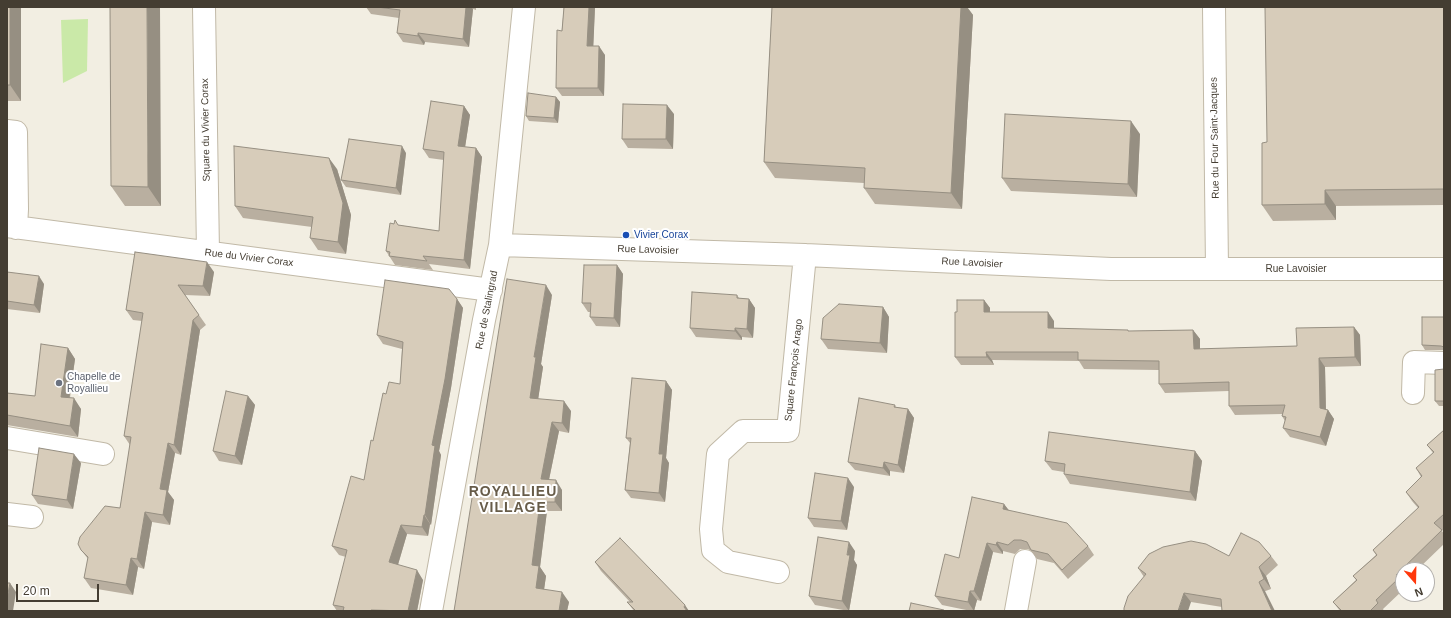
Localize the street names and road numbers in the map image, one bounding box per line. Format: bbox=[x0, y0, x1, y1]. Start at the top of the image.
street label: Rue du Four Saint-Jacques bbox=[1208, 77, 1222, 199]
street label: Square du Vivier Corax bbox=[199, 78, 213, 182]
street label: Rue Lavoisier bbox=[617, 243, 679, 257]
street label: Rue du Vivier Corax bbox=[204, 247, 294, 269]
street label: Rue Lavoisier bbox=[941, 255, 1003, 271]
street label: Rue Lavoisier bbox=[1265, 263, 1327, 275]
street label: Rue de Stalingrad bbox=[473, 270, 501, 350]
street label: Square François Arago bbox=[783, 318, 805, 422]

